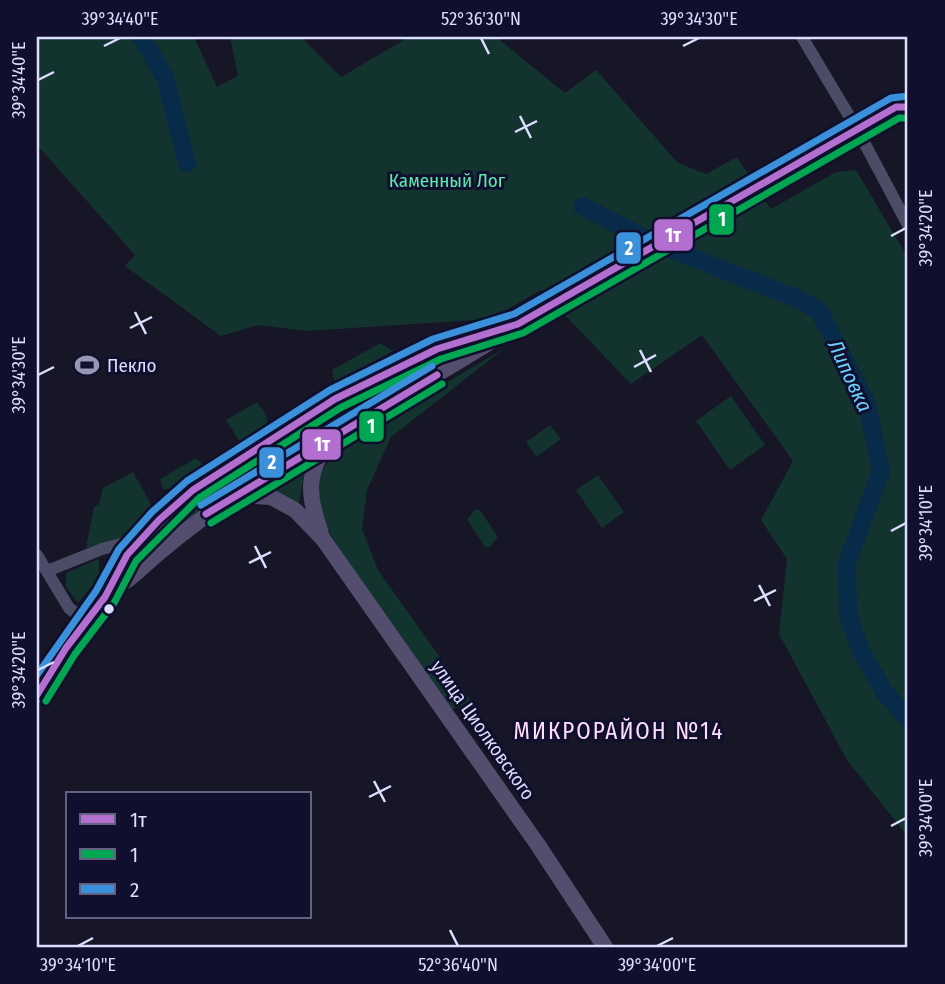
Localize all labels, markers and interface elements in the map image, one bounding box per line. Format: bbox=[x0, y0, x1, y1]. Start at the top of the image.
text: 39°34'40"E bbox=[81, 8, 159, 30]
text: 52°36'30"N bbox=[441, 8, 521, 30]
text: 39°34'30"E bbox=[660, 8, 738, 30]
text: 39°34'40"E bbox=[8, 41, 30, 119]
park label: Каменный Лог bbox=[389, 169, 506, 192]
text: 39°34'20"E bbox=[915, 190, 937, 266]
line badge: 1 bbox=[708, 203, 735, 236]
text: 1 bbox=[718, 208, 726, 231]
line badge: 1т bbox=[653, 218, 694, 252]
text: 1т bbox=[665, 224, 682, 247]
line badge: 2 bbox=[615, 231, 642, 265]
text: 2 bbox=[624, 237, 634, 260]
water label: Липовка bbox=[822, 335, 878, 416]
text: 39°34'30"E bbox=[8, 336, 30, 414]
sports icon: Пекло bbox=[73, 351, 101, 379]
place label: Пекло bbox=[107, 354, 157, 377]
line badge: 1 bbox=[358, 410, 385, 443]
text: 1 bbox=[367, 415, 375, 438]
line badge: 1т bbox=[301, 428, 342, 461]
text: 1т bbox=[314, 433, 331, 456]
line badge: 2 bbox=[258, 446, 285, 479]
text: 2 bbox=[267, 451, 277, 474]
text: 39°34'10"E bbox=[915, 485, 937, 561]
unlabelled marker bbox=[102, 602, 116, 616]
text: 39°34'20"E bbox=[8, 632, 30, 708]
street label: улица Циолковского bbox=[426, 656, 540, 804]
district label: МИКРОРАЙОН №14 bbox=[514, 717, 724, 745]
text: 39°34'00"E bbox=[915, 779, 937, 857]
legend bbox=[66, 792, 312, 918]
text: 1т bbox=[130, 807, 147, 833]
text: 1 bbox=[130, 842, 138, 868]
text: 2 bbox=[130, 877, 139, 903]
text: 39°34'10"E bbox=[40, 954, 116, 976]
text: 52°36'40"N bbox=[418, 954, 498, 976]
text: 39°34'00"E bbox=[618, 954, 696, 976]

